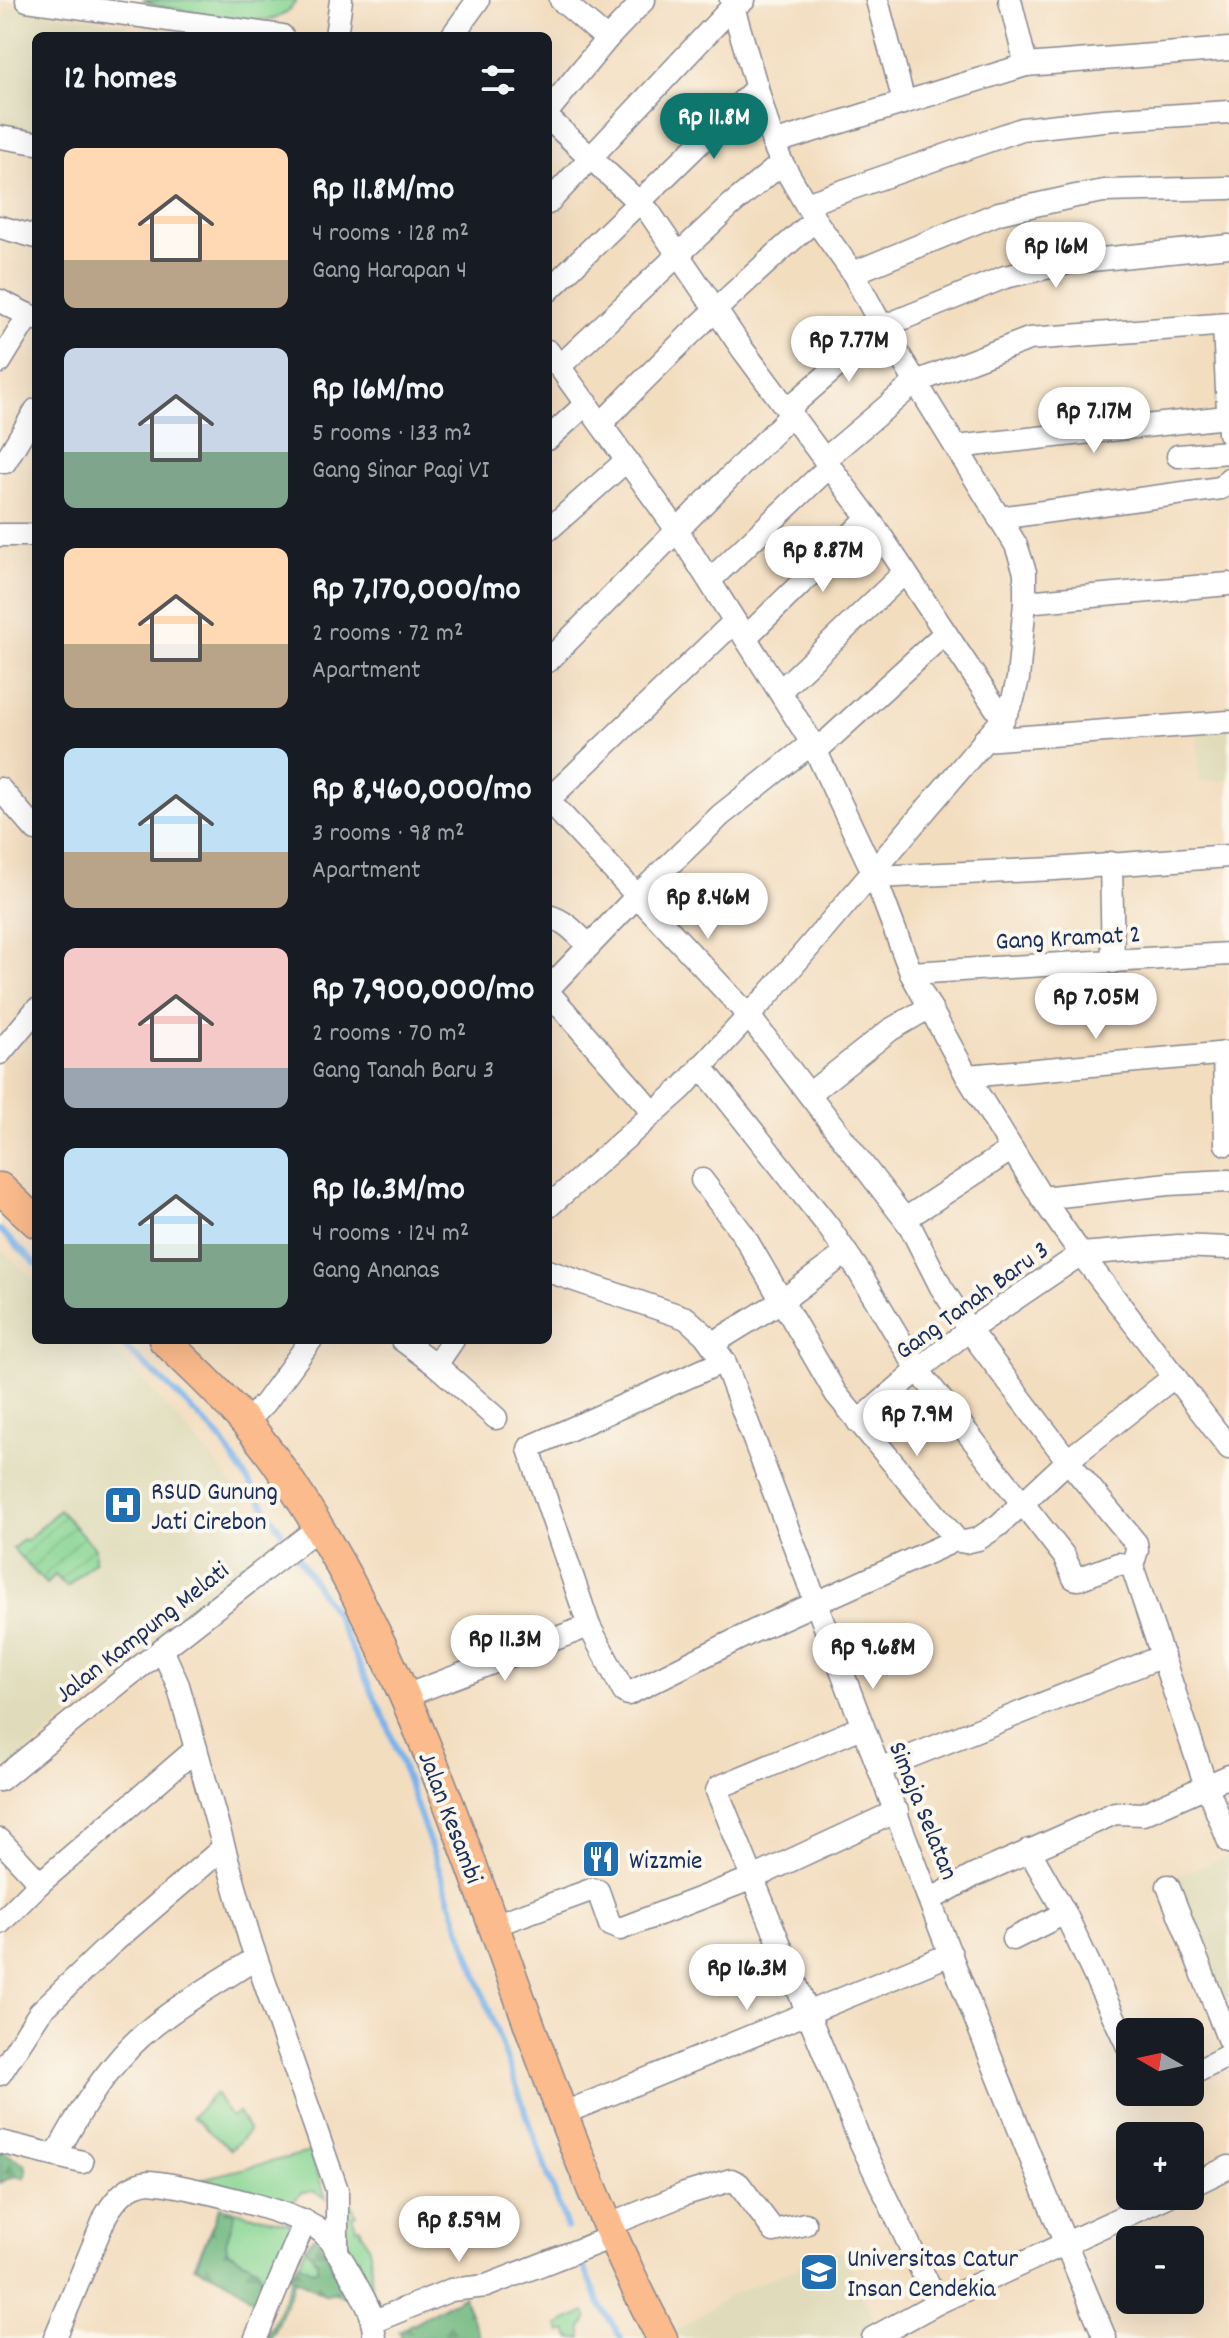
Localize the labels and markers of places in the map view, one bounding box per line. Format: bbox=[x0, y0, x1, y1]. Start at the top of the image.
pin: Rp 11.8M bbox=[631, 93, 797, 161]
pin: Rp 16M bbox=[991, 222, 1121, 290]
pin: Rp 7.77M bbox=[766, 316, 932, 384]
pin: Rp 7.17M bbox=[1011, 387, 1177, 455]
pin: Rp 8.87M bbox=[740, 526, 906, 594]
pin: Rp 8.46M bbox=[625, 873, 791, 941]
pin: Rp 7.05M bbox=[1013, 973, 1179, 1041]
pin: Rp 7.9M bbox=[843, 1390, 991, 1458]
place label: RSUD Gunung Jati Cirebon bbox=[151, 1475, 278, 1542]
hospital icon: RSUD Gunung Jati Cirebon bbox=[102, 1484, 144, 1526]
pin: Rp 11.3M bbox=[422, 1615, 588, 1683]
pin: Rp 9.68M bbox=[790, 1623, 956, 1691]
restaurant icon: Wizzmie bbox=[580, 1838, 622, 1880]
place label: Wizzmie bbox=[629, 1844, 703, 1881]
pin: Rp 16.3M bbox=[664, 1944, 830, 2012]
pin: Rp 8.59M bbox=[376, 2196, 542, 2264]
place label: Universitas Catur Insan Cendekia bbox=[847, 2242, 1018, 2309]
school or university icon: Universitas Catur Insan Cendekia bbox=[798, 2251, 840, 2293]

